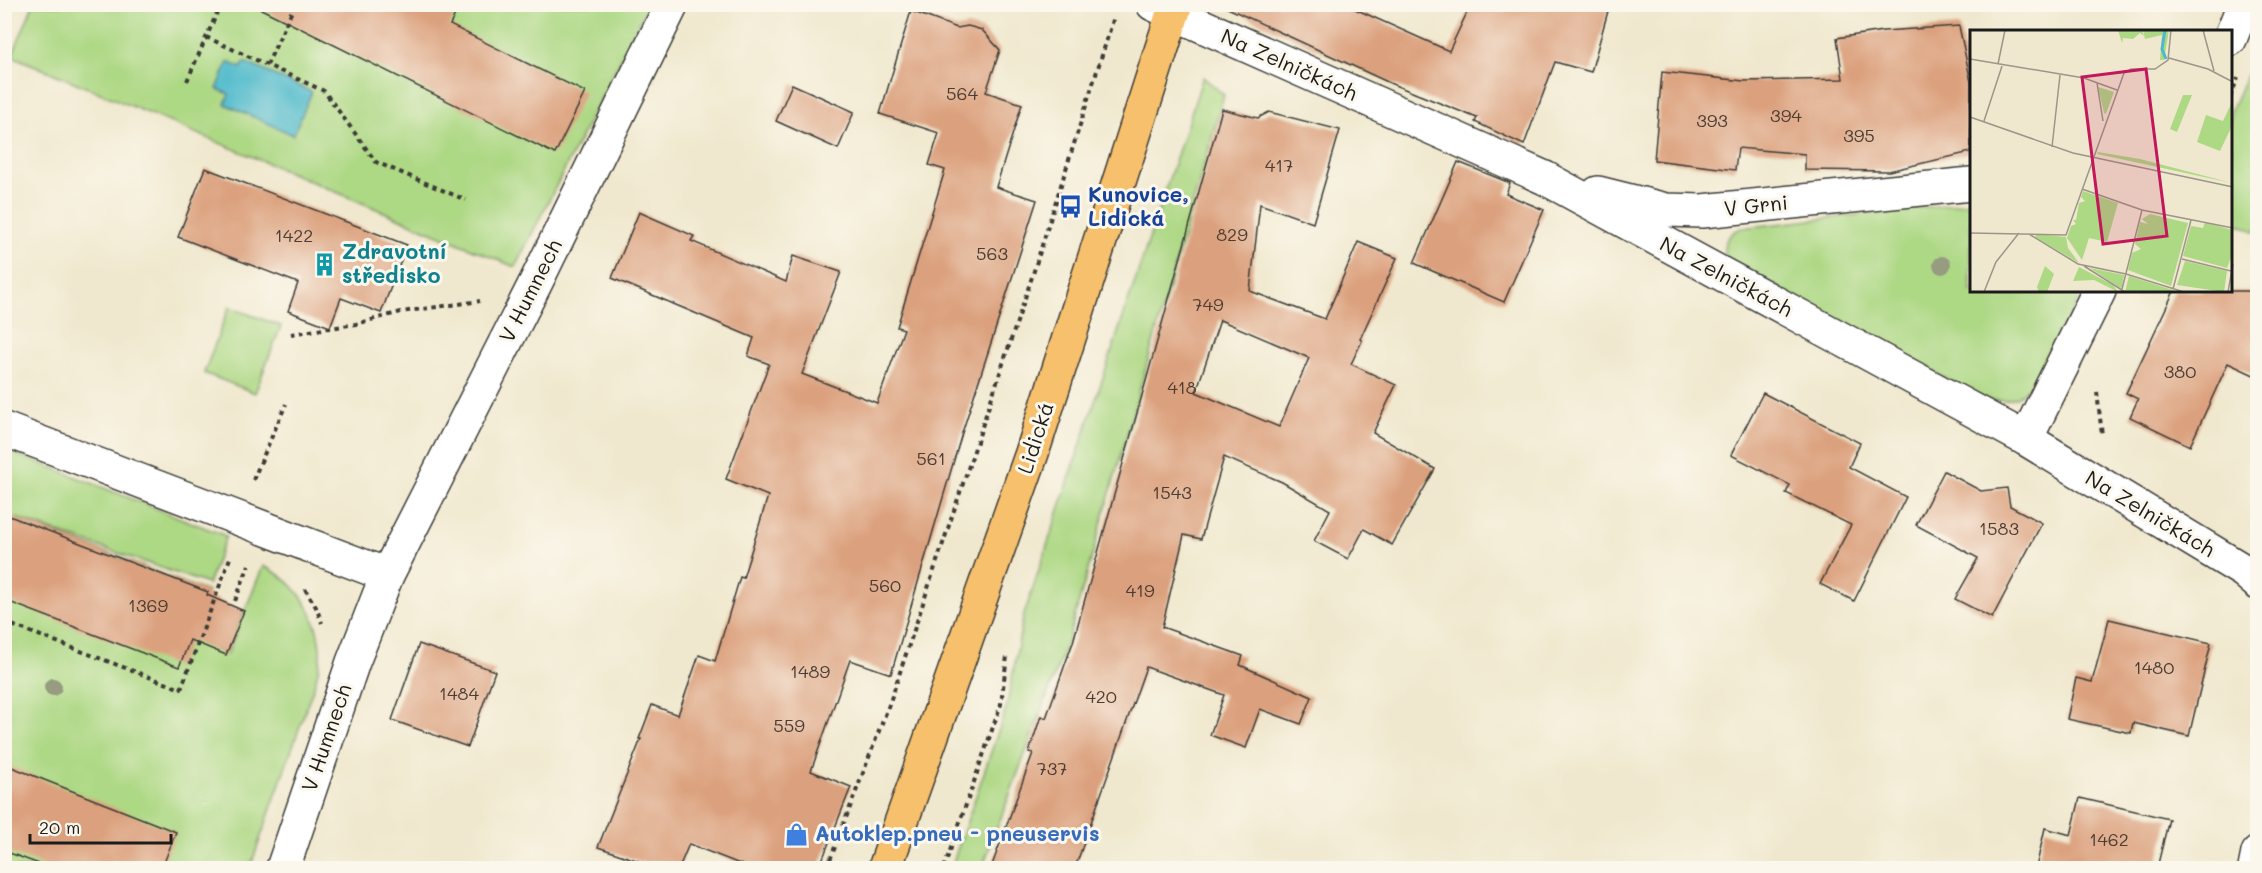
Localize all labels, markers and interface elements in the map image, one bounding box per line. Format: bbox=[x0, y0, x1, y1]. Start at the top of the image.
street label: Na Zelničkách bbox=[1217, 21, 1362, 106]
inset map bbox=[1970, 30, 2232, 292]
house number: 564 bbox=[946, 81, 978, 105]
house number: 394 bbox=[1770, 103, 1802, 127]
house number: 393 bbox=[1696, 108, 1728, 132]
house number: 395 bbox=[1843, 123, 1875, 147]
house number: 417 bbox=[1265, 153, 1293, 177]
place label: Kunovice, Lidická bbox=[1088, 180, 1189, 231]
street label: V Grni bbox=[1722, 188, 1789, 221]
bus stop icon: Kunovice, Lidická bbox=[1057, 194, 1083, 220]
house number: 829 bbox=[1216, 222, 1248, 246]
house number: 1422 bbox=[275, 223, 313, 247]
street label: Na Zelničkách bbox=[1656, 229, 1798, 322]
street label: V Humnech bbox=[492, 234, 567, 346]
place label: Zdravotní středisko bbox=[342, 237, 447, 288]
house number: 563 bbox=[976, 241, 1008, 265]
building icon: Zdravotní středisko bbox=[311, 251, 337, 277]
house number: 749 bbox=[1192, 292, 1224, 316]
house number: 380 bbox=[2164, 359, 2196, 383]
house number: 418 bbox=[1167, 375, 1197, 399]
street label: Lidická bbox=[1010, 398, 1059, 477]
house number: 561 bbox=[916, 446, 946, 470]
street label: Na Zelničkách bbox=[2081, 463, 2221, 562]
house number: 1543 bbox=[1152, 480, 1192, 504]
house number: 1583 bbox=[1979, 516, 2019, 540]
house number: 560 bbox=[869, 573, 901, 597]
house number: 419 bbox=[1125, 578, 1155, 602]
house number: 1369 bbox=[128, 593, 168, 617]
house number: 1480 bbox=[2134, 655, 2174, 679]
house number: 1489 bbox=[790, 659, 830, 683]
street label: V Humnech bbox=[295, 680, 357, 795]
house number: 1484 bbox=[439, 681, 479, 705]
house number: 420 bbox=[1085, 684, 1117, 708]
house number: 559 bbox=[773, 713, 805, 737]
house number: 737 bbox=[1037, 756, 1067, 780]
scale bar bbox=[30, 807, 171, 845]
text: 20 m bbox=[39, 815, 80, 839]
place label: Autoklep.pneu - pneuservis bbox=[815, 819, 1100, 846]
shop icon: Autoklep.pneu - pneuservis bbox=[784, 821, 810, 847]
house number: 1462 bbox=[2089, 827, 2129, 851]

